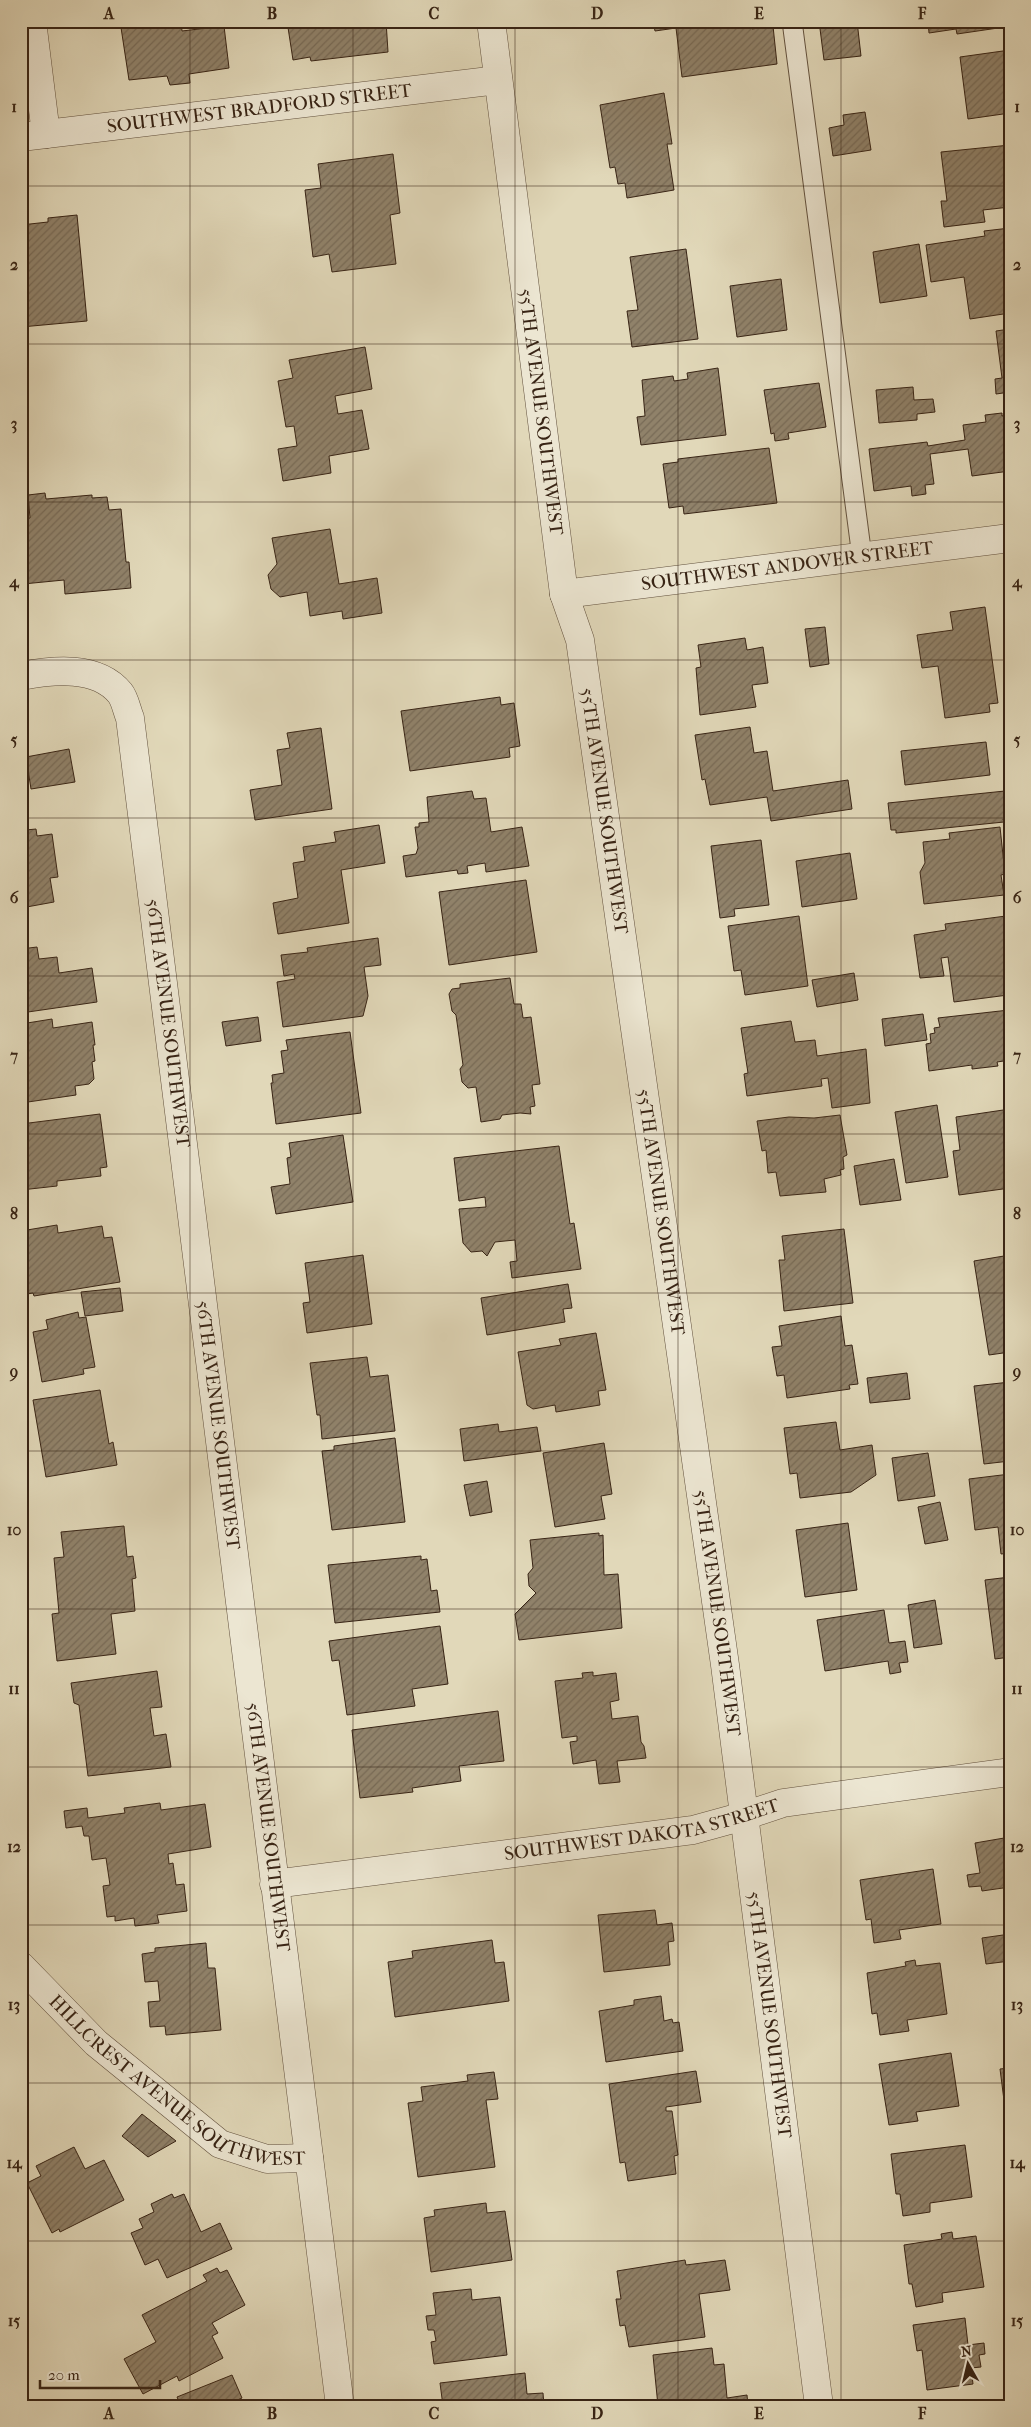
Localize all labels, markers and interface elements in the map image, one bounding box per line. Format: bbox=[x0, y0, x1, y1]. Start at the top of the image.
text: A bbox=[103, 4, 115, 23]
text: B bbox=[267, 4, 277, 23]
text: C bbox=[429, 4, 440, 23]
text: D bbox=[591, 4, 603, 23]
text: E bbox=[754, 4, 764, 23]
text: F bbox=[917, 4, 927, 23]
street label: SOUTHWEST BRADFORD STREET bbox=[106, 79, 413, 138]
text: 1 bbox=[11, 97, 17, 116]
text: 1 bbox=[1014, 97, 1020, 116]
text: 2 bbox=[10, 255, 18, 274]
text: 2 bbox=[1013, 255, 1021, 274]
street label: 55TH AVENUE SOUTHWEST bbox=[514, 287, 567, 537]
text: 3 bbox=[11, 414, 17, 434]
text: 3 bbox=[1014, 414, 1020, 434]
street label: SOUTHWEST ANDOVER STREET bbox=[640, 537, 935, 595]
text: 4 bbox=[8, 572, 20, 592]
text: 4 bbox=[1011, 572, 1023, 592]
street label: 55TH AVENUE SOUTHWEST bbox=[576, 686, 632, 936]
text: 5 bbox=[11, 730, 18, 749]
text: 5 bbox=[1014, 730, 1021, 749]
text: 6 bbox=[10, 888, 19, 907]
text: 6 bbox=[1013, 888, 1022, 907]
street label: 56TH AVENUE SOUTHWEST bbox=[142, 898, 194, 1149]
text: 7 bbox=[9, 1046, 18, 1065]
text: 7 bbox=[1012, 1046, 1021, 1065]
street label: 55TH AVENUE SOUTHWEST bbox=[633, 1087, 689, 1337]
text: 8 bbox=[10, 1204, 18, 1223]
text: 8 bbox=[1013, 1204, 1021, 1223]
street label: 56TH AVENUE SOUTHWEST bbox=[192, 1300, 244, 1551]
text: 9 bbox=[9, 1362, 18, 1382]
text: 9 bbox=[1012, 1362, 1021, 1382]
street label: 55TH AVENUE SOUTHWEST bbox=[689, 1488, 745, 1738]
text: 10 bbox=[7, 1520, 21, 1539]
text: 10 bbox=[1010, 1520, 1024, 1539]
text: 11 bbox=[8, 1679, 20, 1698]
text: 11 bbox=[1011, 1679, 1023, 1698]
street label: 56TH AVENUE SOUTHWEST bbox=[242, 1701, 294, 1953]
street label: SOUTHWEST DAKOTA STREET bbox=[503, 1794, 782, 1865]
text: 12 bbox=[7, 1837, 21, 1856]
text: 12 bbox=[1010, 1837, 1024, 1856]
street label: 55TH AVENUE SOUTHWEST bbox=[743, 1890, 796, 2139]
street label: HILLCREST AVENUE SOUTHWEST bbox=[44, 1990, 306, 2171]
text: 13 bbox=[8, 1995, 20, 2015]
text: 13 bbox=[1011, 1995, 1023, 2015]
text: 14 bbox=[6, 2153, 23, 2173]
text: 14 bbox=[1009, 2153, 1026, 2173]
text: 15 bbox=[8, 2311, 20, 2330]
text: 15 bbox=[1011, 2311, 1023, 2330]
north arrow bbox=[944, 2340, 994, 2390]
text: N bbox=[960, 2342, 973, 2361]
scale bar bbox=[40, 2357, 160, 2389]
text: 20 m bbox=[48, 2366, 80, 2384]
text: A bbox=[103, 2404, 115, 2423]
text: B bbox=[267, 2404, 277, 2423]
text: C bbox=[429, 2404, 440, 2423]
text: D bbox=[591, 2404, 603, 2423]
text: E bbox=[754, 2404, 764, 2423]
text: F bbox=[917, 2404, 927, 2423]

